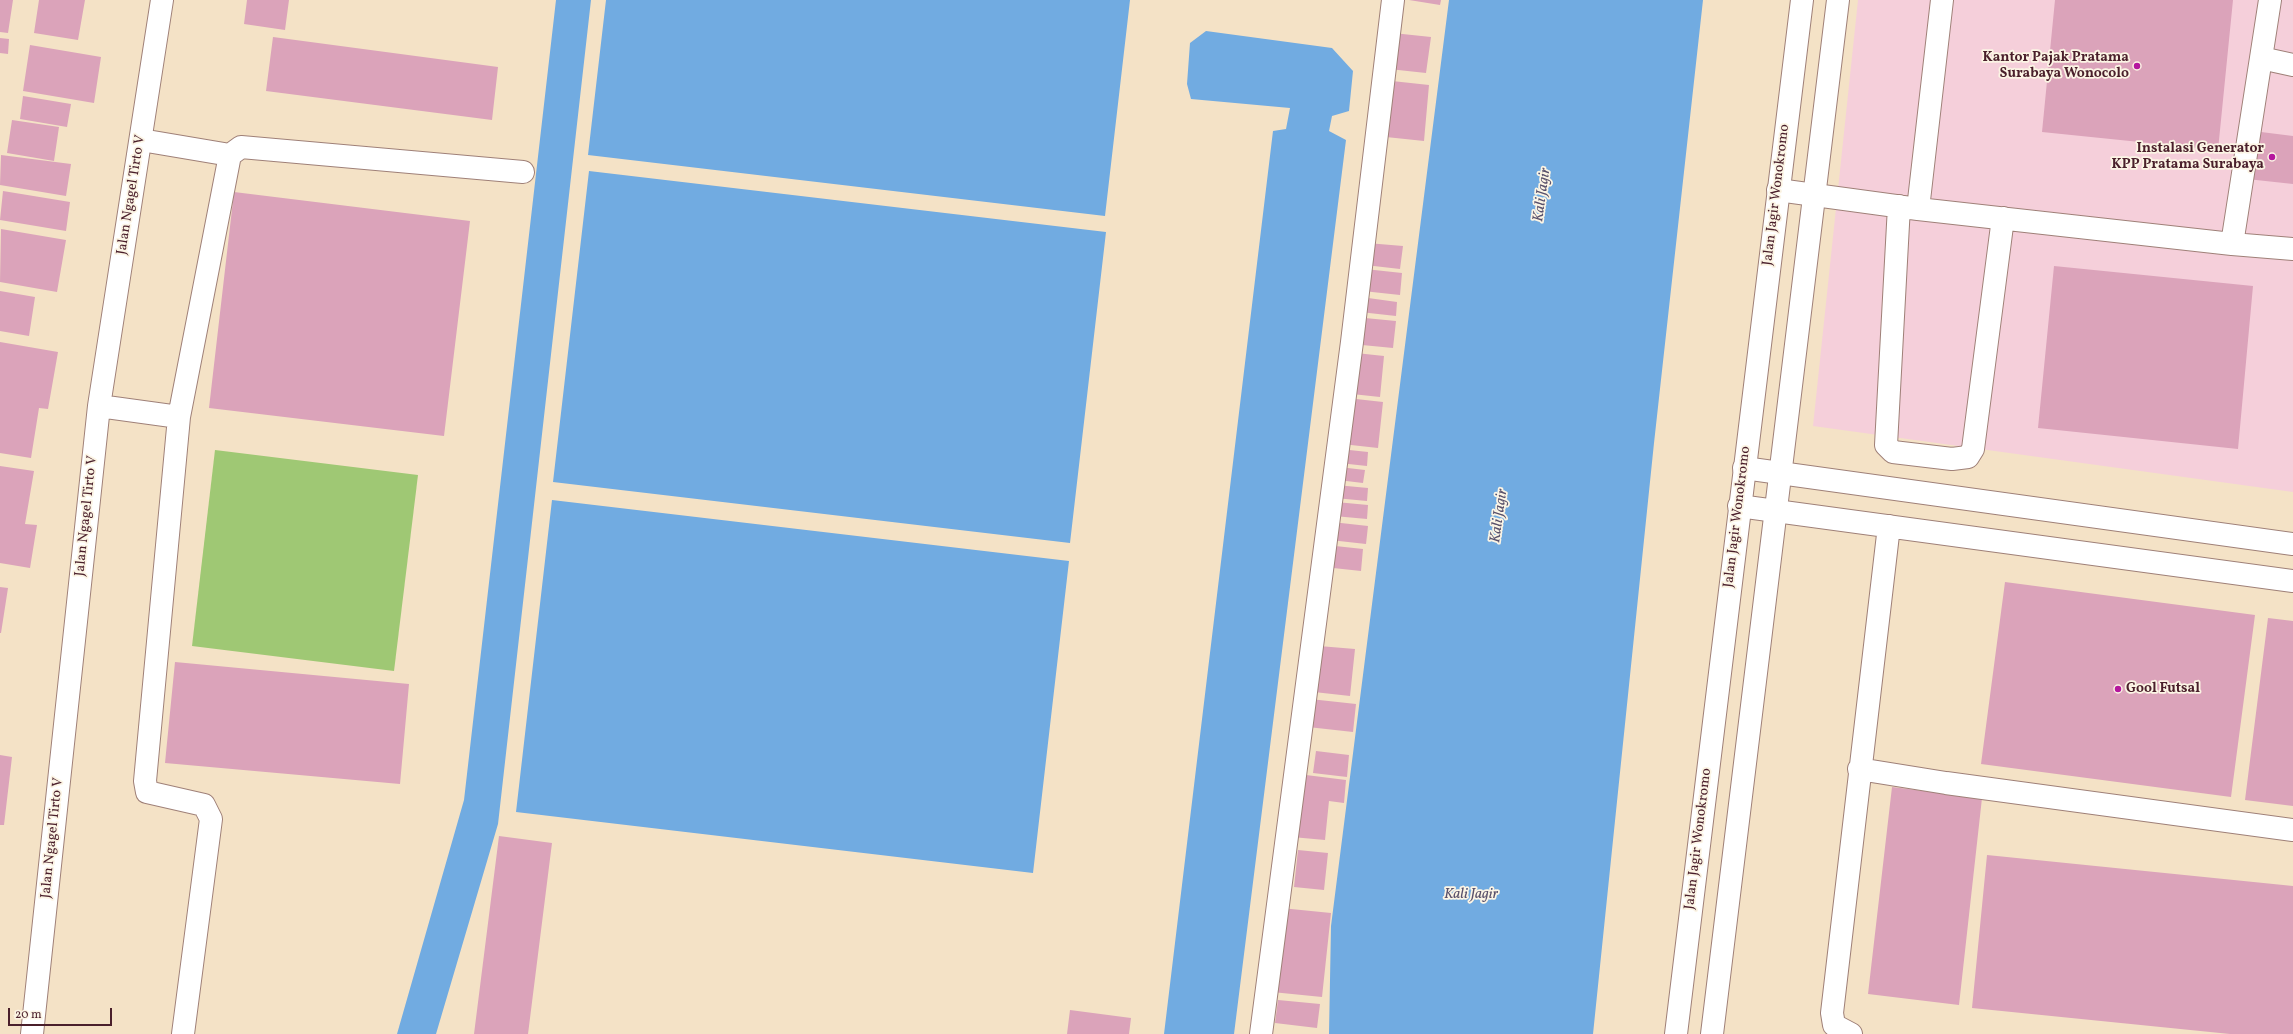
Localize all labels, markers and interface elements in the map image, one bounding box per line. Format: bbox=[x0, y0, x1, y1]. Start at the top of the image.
place label: Kantor Pajak Pratama Surabaya Wonocolo bbox=[1983, 50, 2129, 82]
marker: Kantor Pajak Pratama Surabaya Wonocolo bbox=[2132, 61, 2142, 71]
street label: Jalan Jagir Wonokromo bbox=[1760, 123, 1794, 267]
street label: Jalan Ngagel Tirto V bbox=[114, 134, 150, 256]
place label: Instalasi Generator KPP Pratama Surabaya bbox=[2112, 141, 2264, 174]
marker: Instalasi Generator KPP Pratama Surabaya bbox=[2267, 152, 2277, 162]
water label: Kali Jagir bbox=[1530, 167, 1556, 223]
street label: Jalan Jagir Wonokromo bbox=[1721, 445, 1755, 589]
street label: Jalan Ngagel Tirto V bbox=[72, 455, 102, 577]
water label: Kali Jagir bbox=[1487, 488, 1513, 544]
place label: Gool Futsal bbox=[2126, 681, 2200, 697]
marker: Gool Futsal bbox=[2113, 684, 2123, 694]
street label: Jalan Jagir Wonokromo bbox=[1682, 767, 1716, 911]
street label: Jalan Ngagel Tirto V bbox=[38, 777, 68, 899]
water label: Kali Jagir bbox=[1444, 886, 1498, 904]
scale bar bbox=[10, 1000, 114, 1026]
text: 20 m bbox=[15, 1007, 42, 1023]

